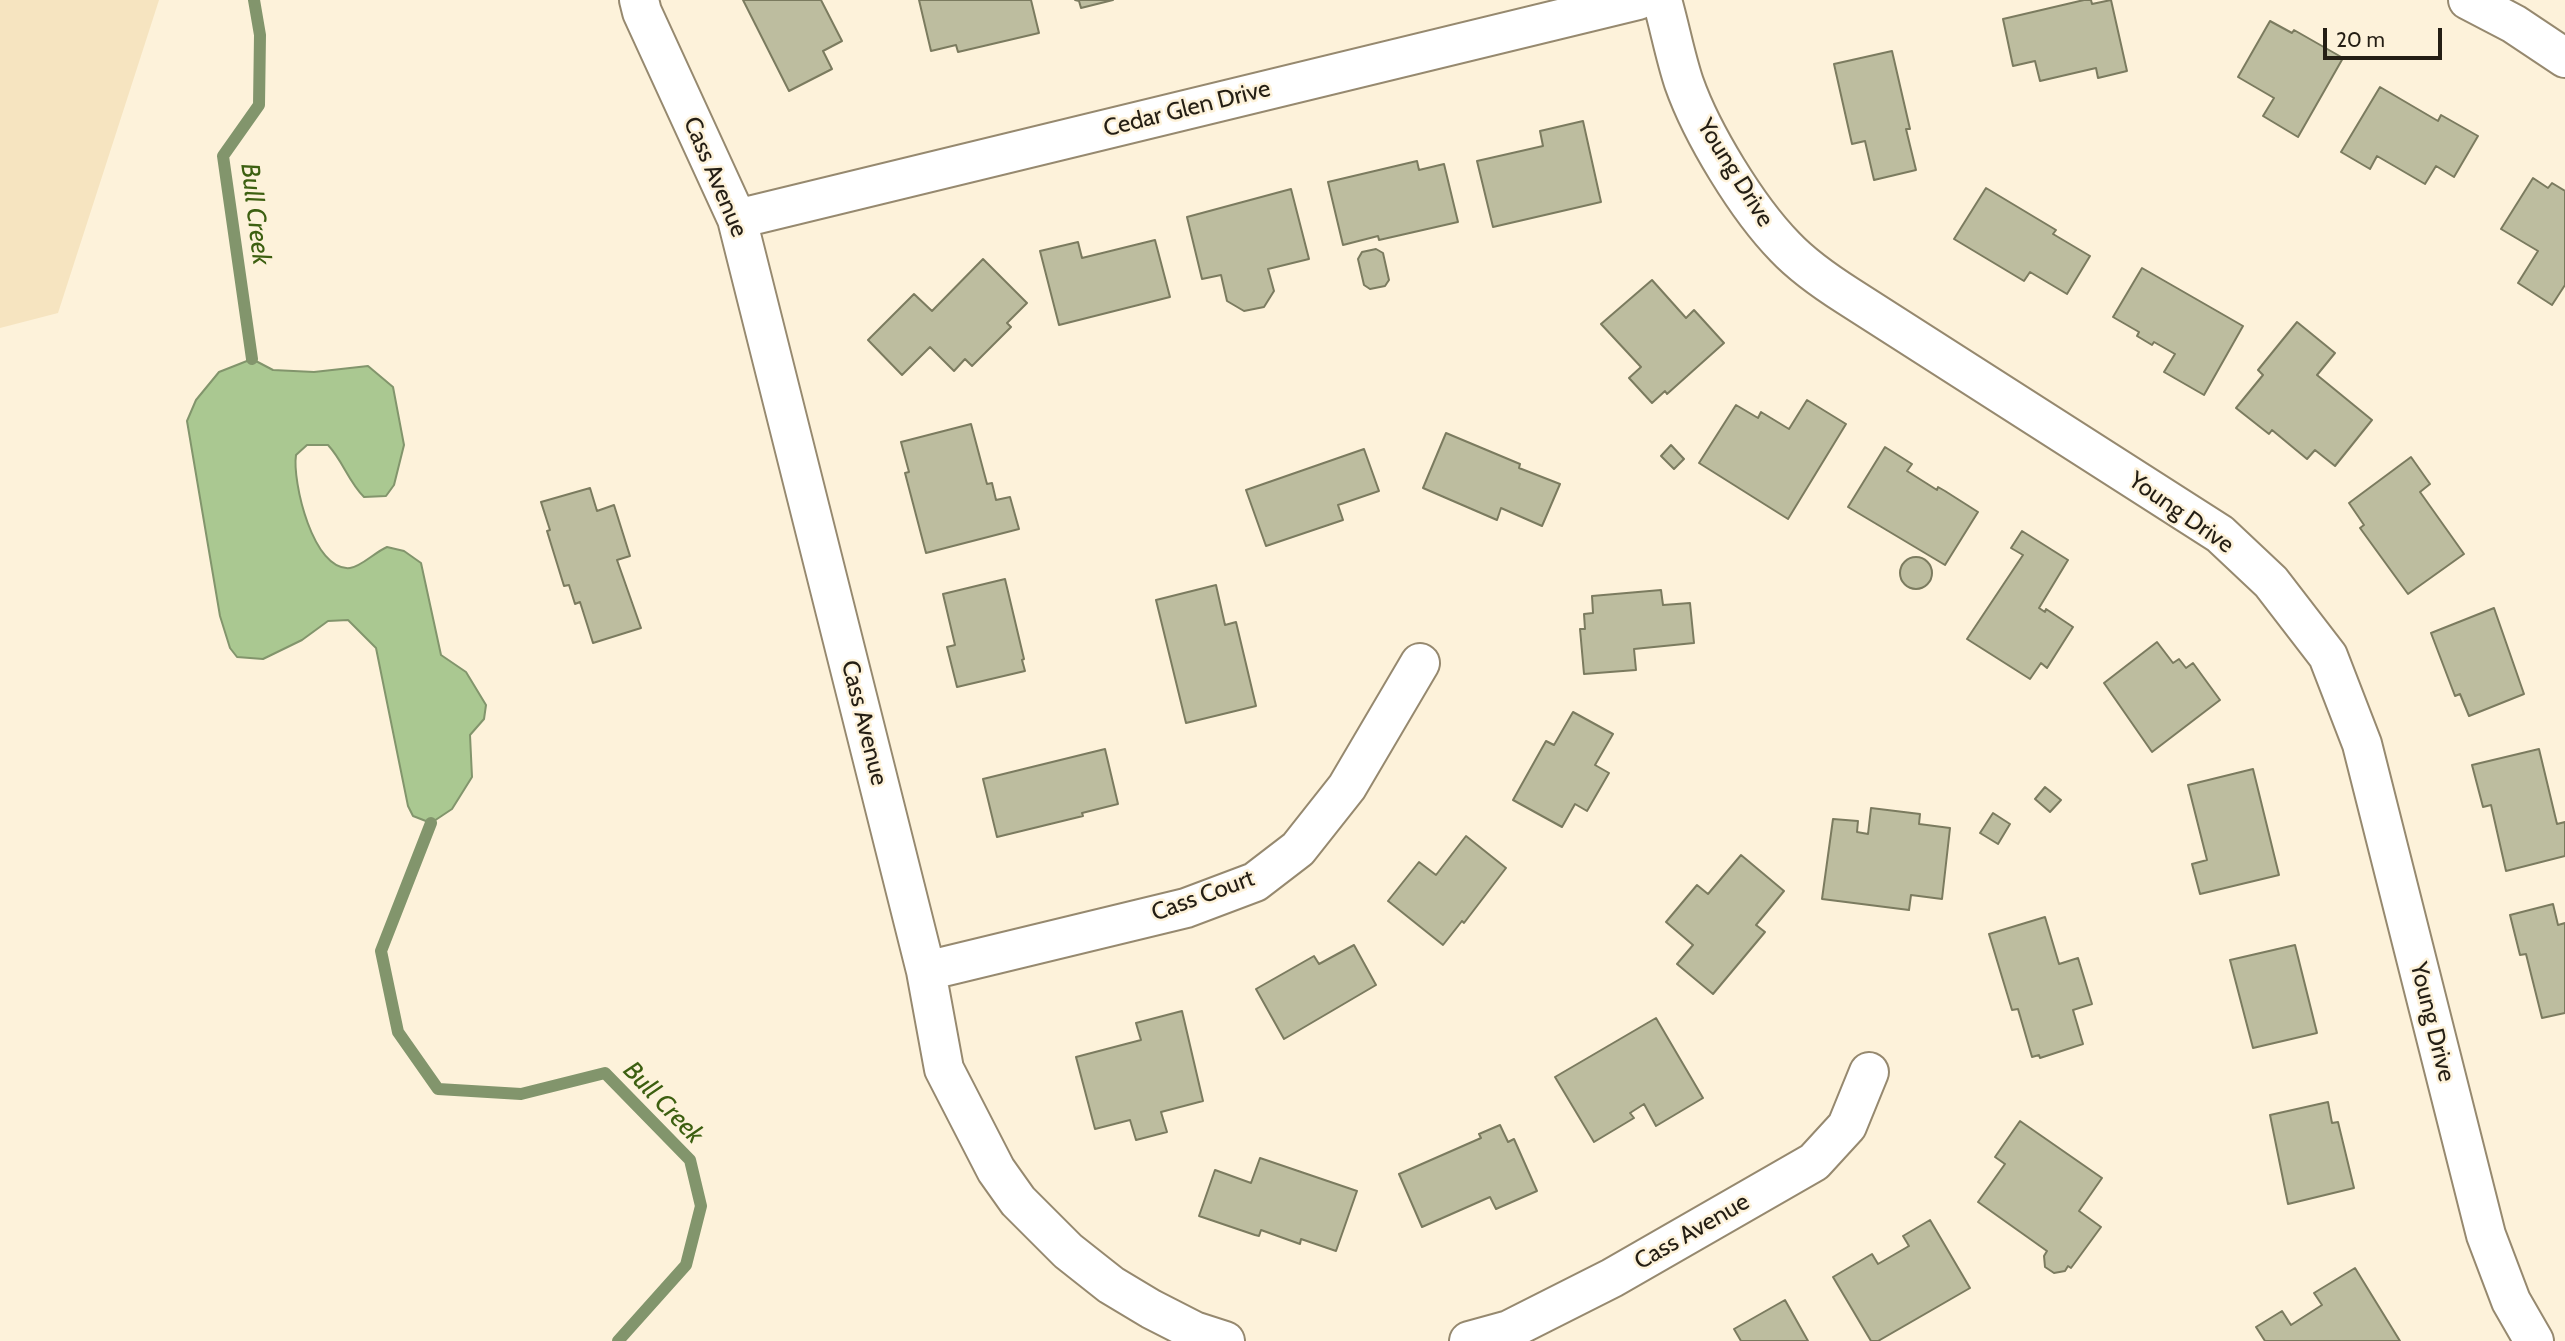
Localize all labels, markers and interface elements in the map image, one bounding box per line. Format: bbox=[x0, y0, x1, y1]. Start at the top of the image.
scale bar bbox=[2327, 14, 2446, 58]
text: 20 m bbox=[2336, 27, 2385, 52]
street label: Cedar Glen Drive bbox=[1101, 74, 1273, 144]
street label: Cass Avenue bbox=[677, 113, 753, 241]
street label: Young Drive bbox=[1690, 114, 1780, 232]
water label: Bull Creek bbox=[233, 161, 277, 267]
street label: Young Drive bbox=[2123, 466, 2239, 560]
street label: Cass Avenue bbox=[835, 658, 893, 788]
street label: Cass Court bbox=[1148, 864, 1258, 928]
street label: Young Drive bbox=[2403, 959, 2461, 1085]
water label: Bull Creek bbox=[616, 1055, 710, 1151]
street label: Cass Avenue bbox=[1630, 1188, 1754, 1276]

